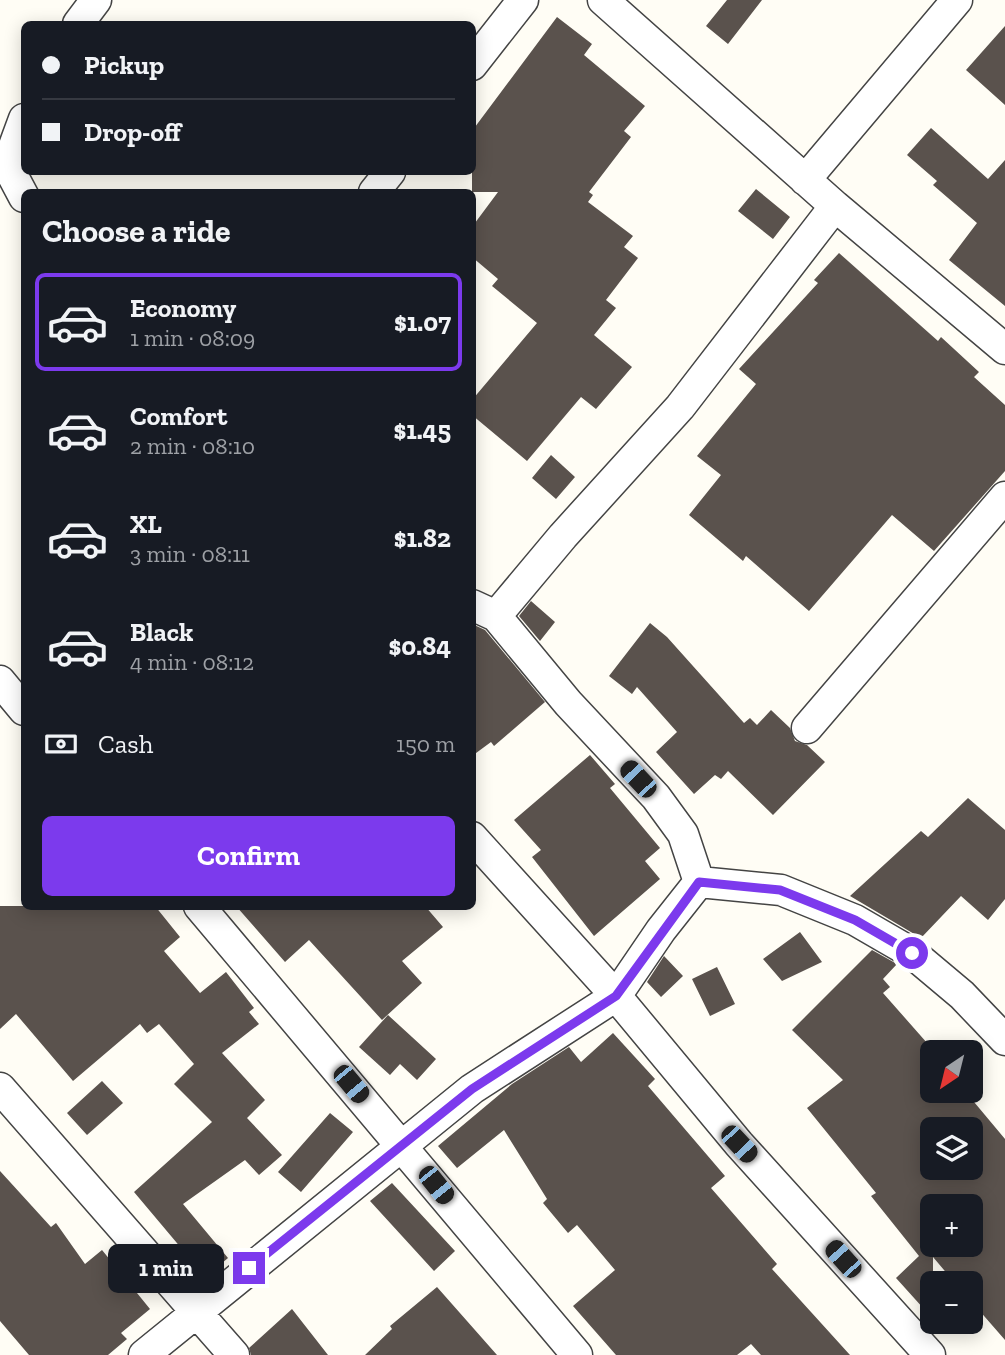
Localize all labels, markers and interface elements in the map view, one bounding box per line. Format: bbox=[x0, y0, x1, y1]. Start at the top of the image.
text: Pickup bbox=[84, 49, 164, 81]
text: Drop-off bbox=[84, 116, 181, 148]
text: Choose a ride bbox=[42, 212, 230, 250]
icon: car bbox=[46, 291, 109, 354]
text: Economy bbox=[130, 292, 236, 324]
text: $1.07 bbox=[394, 306, 451, 338]
text: 1 min · 08:09 bbox=[130, 324, 255, 352]
icon: car bbox=[46, 399, 109, 462]
text: Comfort bbox=[130, 400, 227, 432]
text: $1.45 bbox=[393, 414, 451, 446]
text: 2 min · 08:10 bbox=[130, 432, 255, 460]
icon: car bbox=[46, 507, 109, 570]
text: XL bbox=[130, 508, 162, 540]
text: $1.82 bbox=[394, 522, 451, 554]
text: 3 min · 08:11 bbox=[130, 540, 250, 568]
icon: car bbox=[46, 615, 109, 678]
text: Black bbox=[130, 616, 193, 648]
text: $0.84 bbox=[388, 630, 451, 662]
text: 4 min · 08:12 bbox=[130, 648, 254, 676]
icon: cash bbox=[42, 725, 80, 763]
text: Cash bbox=[98, 728, 153, 760]
text: 150 m bbox=[396, 730, 455, 758]
car bbox=[616, 756, 661, 802]
button: Confirm bbox=[42, 816, 455, 896]
route start bbox=[896, 937, 928, 969]
north arrow bbox=[920, 1040, 984, 1102]
map controls bbox=[920, 1040, 983, 1334]
car bbox=[330, 1061, 373, 1107]
button: layers bbox=[920, 1117, 983, 1180]
car bbox=[717, 1121, 762, 1167]
car bbox=[415, 1162, 458, 1208]
button: + bbox=[920, 1194, 983, 1257]
car bbox=[822, 1236, 865, 1282]
callout: 1 min bbox=[109, 1244, 224, 1292]
route end bbox=[233, 1252, 265, 1284]
text: 1 min bbox=[139, 1254, 193, 1282]
button: − bbox=[920, 1271, 983, 1334]

